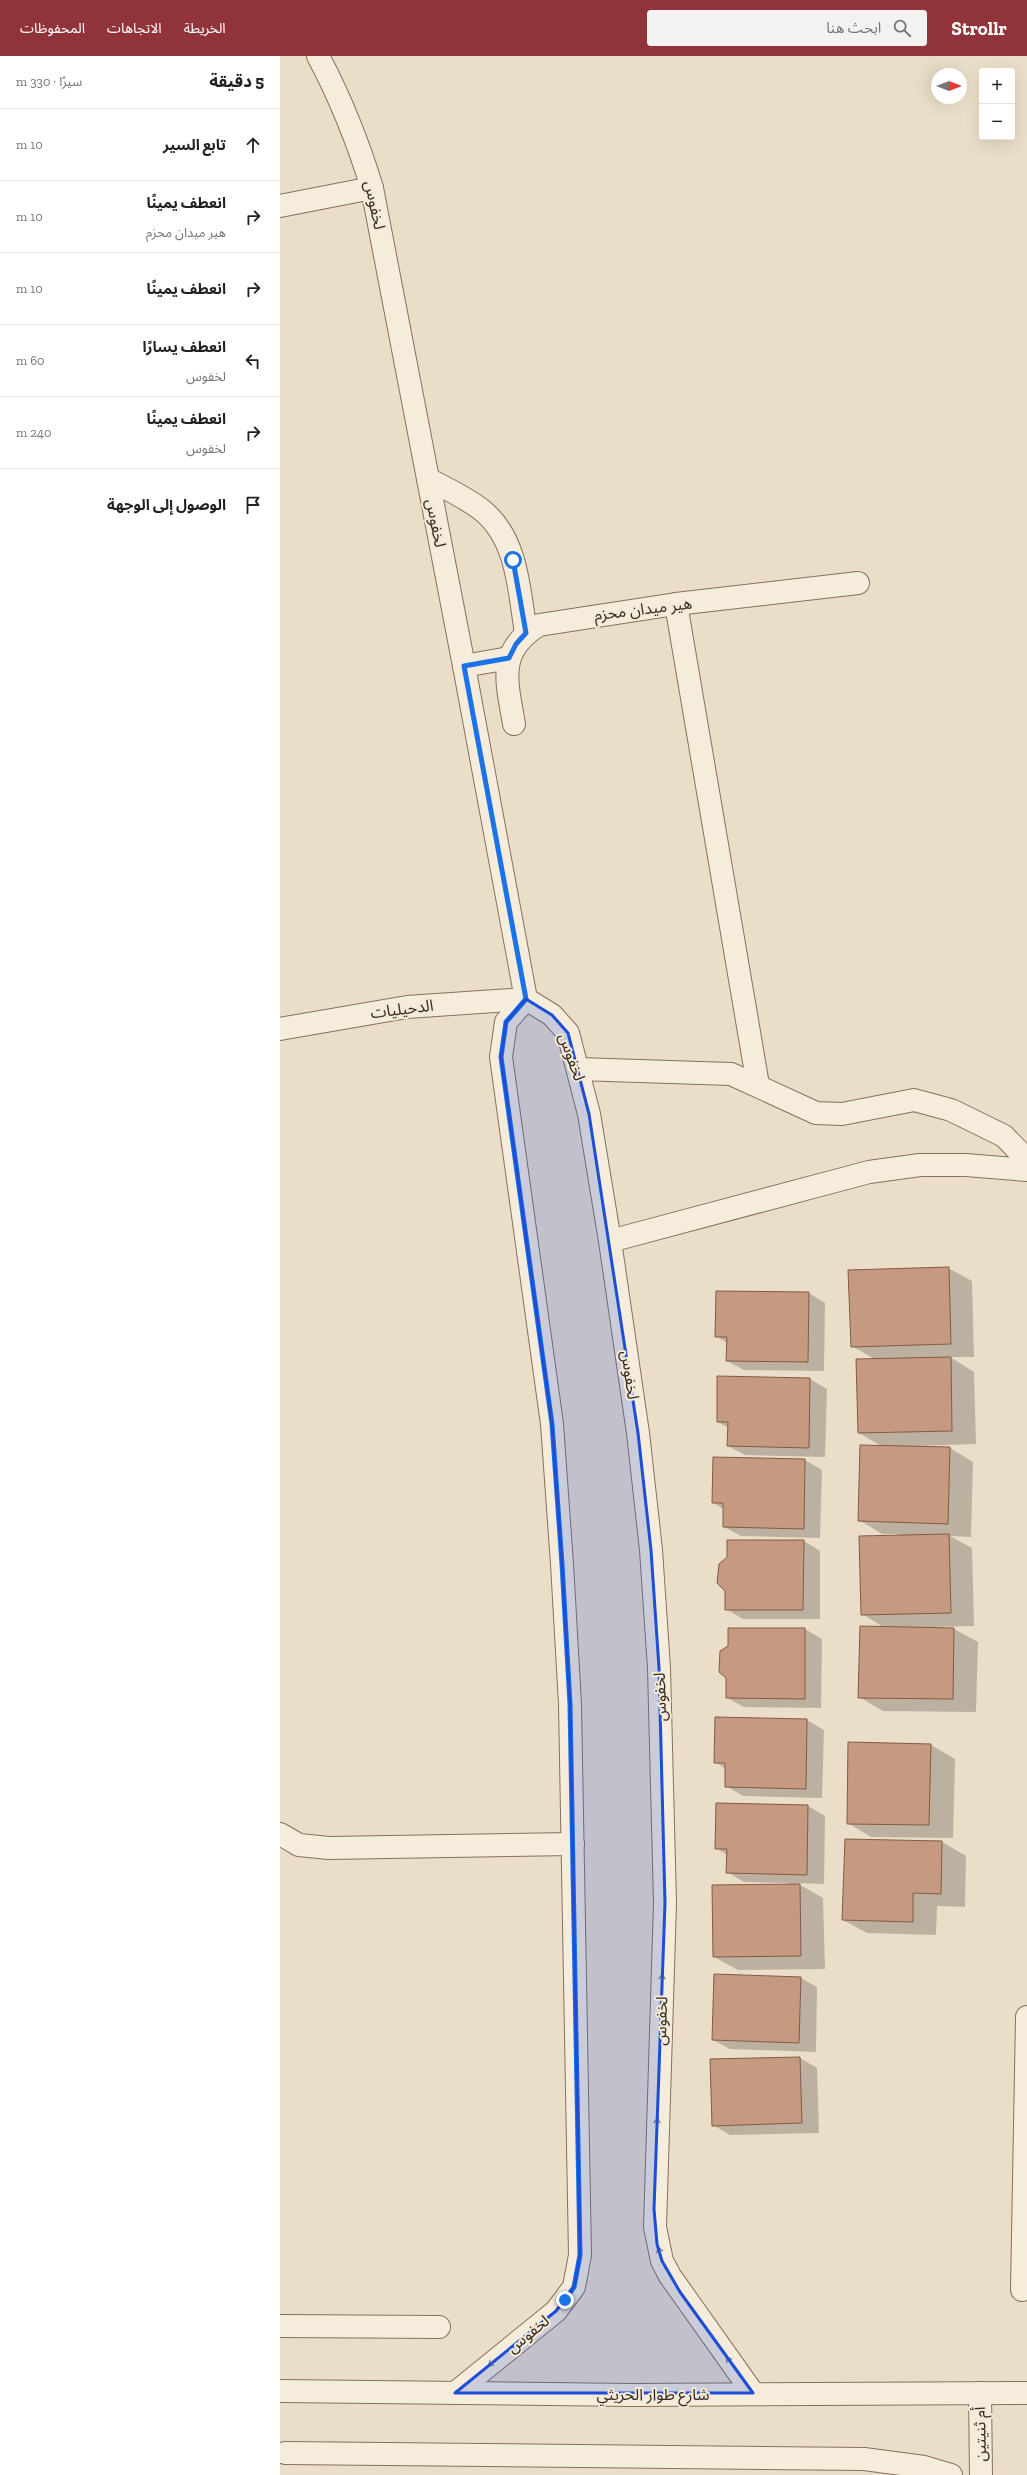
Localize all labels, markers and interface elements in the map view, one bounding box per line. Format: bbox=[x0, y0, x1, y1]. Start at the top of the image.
search box bbox=[647, 10, 927, 46]
icon: search bbox=[891, 17, 913, 39]
text: Strollr bbox=[951, 17, 1007, 40]
text: ابحث هنا bbox=[826, 19, 881, 37]
text: المحفوظات bbox=[20, 20, 85, 37]
text: الاتجاهات bbox=[107, 20, 162, 37]
text: الخريطة bbox=[184, 20, 226, 37]
north arrow bbox=[931, 68, 967, 104]
map controls bbox=[979, 68, 1015, 140]
button: + bbox=[979, 68, 1015, 104]
text: 5 دقيقة bbox=[209, 71, 264, 91]
text: سيرًا · 330 m bbox=[16, 74, 82, 89]
button: − bbox=[979, 104, 1015, 140]
icon: ahead bbox=[242, 134, 264, 156]
text: تابع السير bbox=[163, 136, 226, 154]
text: 10 m bbox=[16, 137, 43, 152]
street label: لخفوس bbox=[361, 179, 389, 231]
text: انعطف يمينًا bbox=[146, 194, 226, 212]
icon: right bbox=[242, 206, 264, 228]
text: 10 m bbox=[16, 209, 43, 224]
text: هير ميدان محزم bbox=[146, 225, 226, 240]
icon: right bbox=[242, 278, 264, 300]
text: انعطف يمينًا bbox=[146, 280, 226, 298]
text: 10 m bbox=[16, 281, 43, 296]
text: انعطف يسارًا bbox=[143, 338, 226, 356]
icon: left bbox=[242, 350, 264, 372]
text: 60 m bbox=[16, 353, 45, 368]
text: لخفوس bbox=[186, 369, 226, 384]
text: انعطف يمينًا bbox=[146, 410, 226, 428]
icon: right bbox=[242, 422, 264, 444]
text: 240 m bbox=[16, 425, 51, 440]
text: لخفوس bbox=[186, 441, 226, 456]
icon: arrive bbox=[242, 494, 264, 516]
text: الوصول إلى الوجهة bbox=[107, 496, 226, 514]
street label: لخفوس bbox=[422, 497, 450, 549]
route start bbox=[504, 551, 522, 569]
street label: هير ميدان محزم bbox=[593, 594, 693, 627]
street label: الدحيليات bbox=[369, 996, 435, 1022]
street label: لخفوس bbox=[555, 1031, 589, 1083]
street label: لخفوس bbox=[617, 1349, 643, 1401]
street label: لخفوس bbox=[650, 1672, 670, 1722]
one-way arrow bbox=[658, 1974, 666, 1987]
street label: لخفوس bbox=[651, 1996, 671, 2046]
one-way arrow bbox=[653, 2118, 661, 2131]
one-way arrow bbox=[656, 2247, 663, 2260]
route end bbox=[556, 2291, 574, 2309]
street label: لخفوس bbox=[503, 2311, 553, 2357]
one-way arrow bbox=[726, 2356, 734, 2367]
one-way arrow bbox=[488, 2358, 499, 2366]
street label: شارع طوار الحريثي bbox=[596, 2385, 710, 2407]
street label: أم ثنيتين bbox=[970, 2406, 993, 2462]

